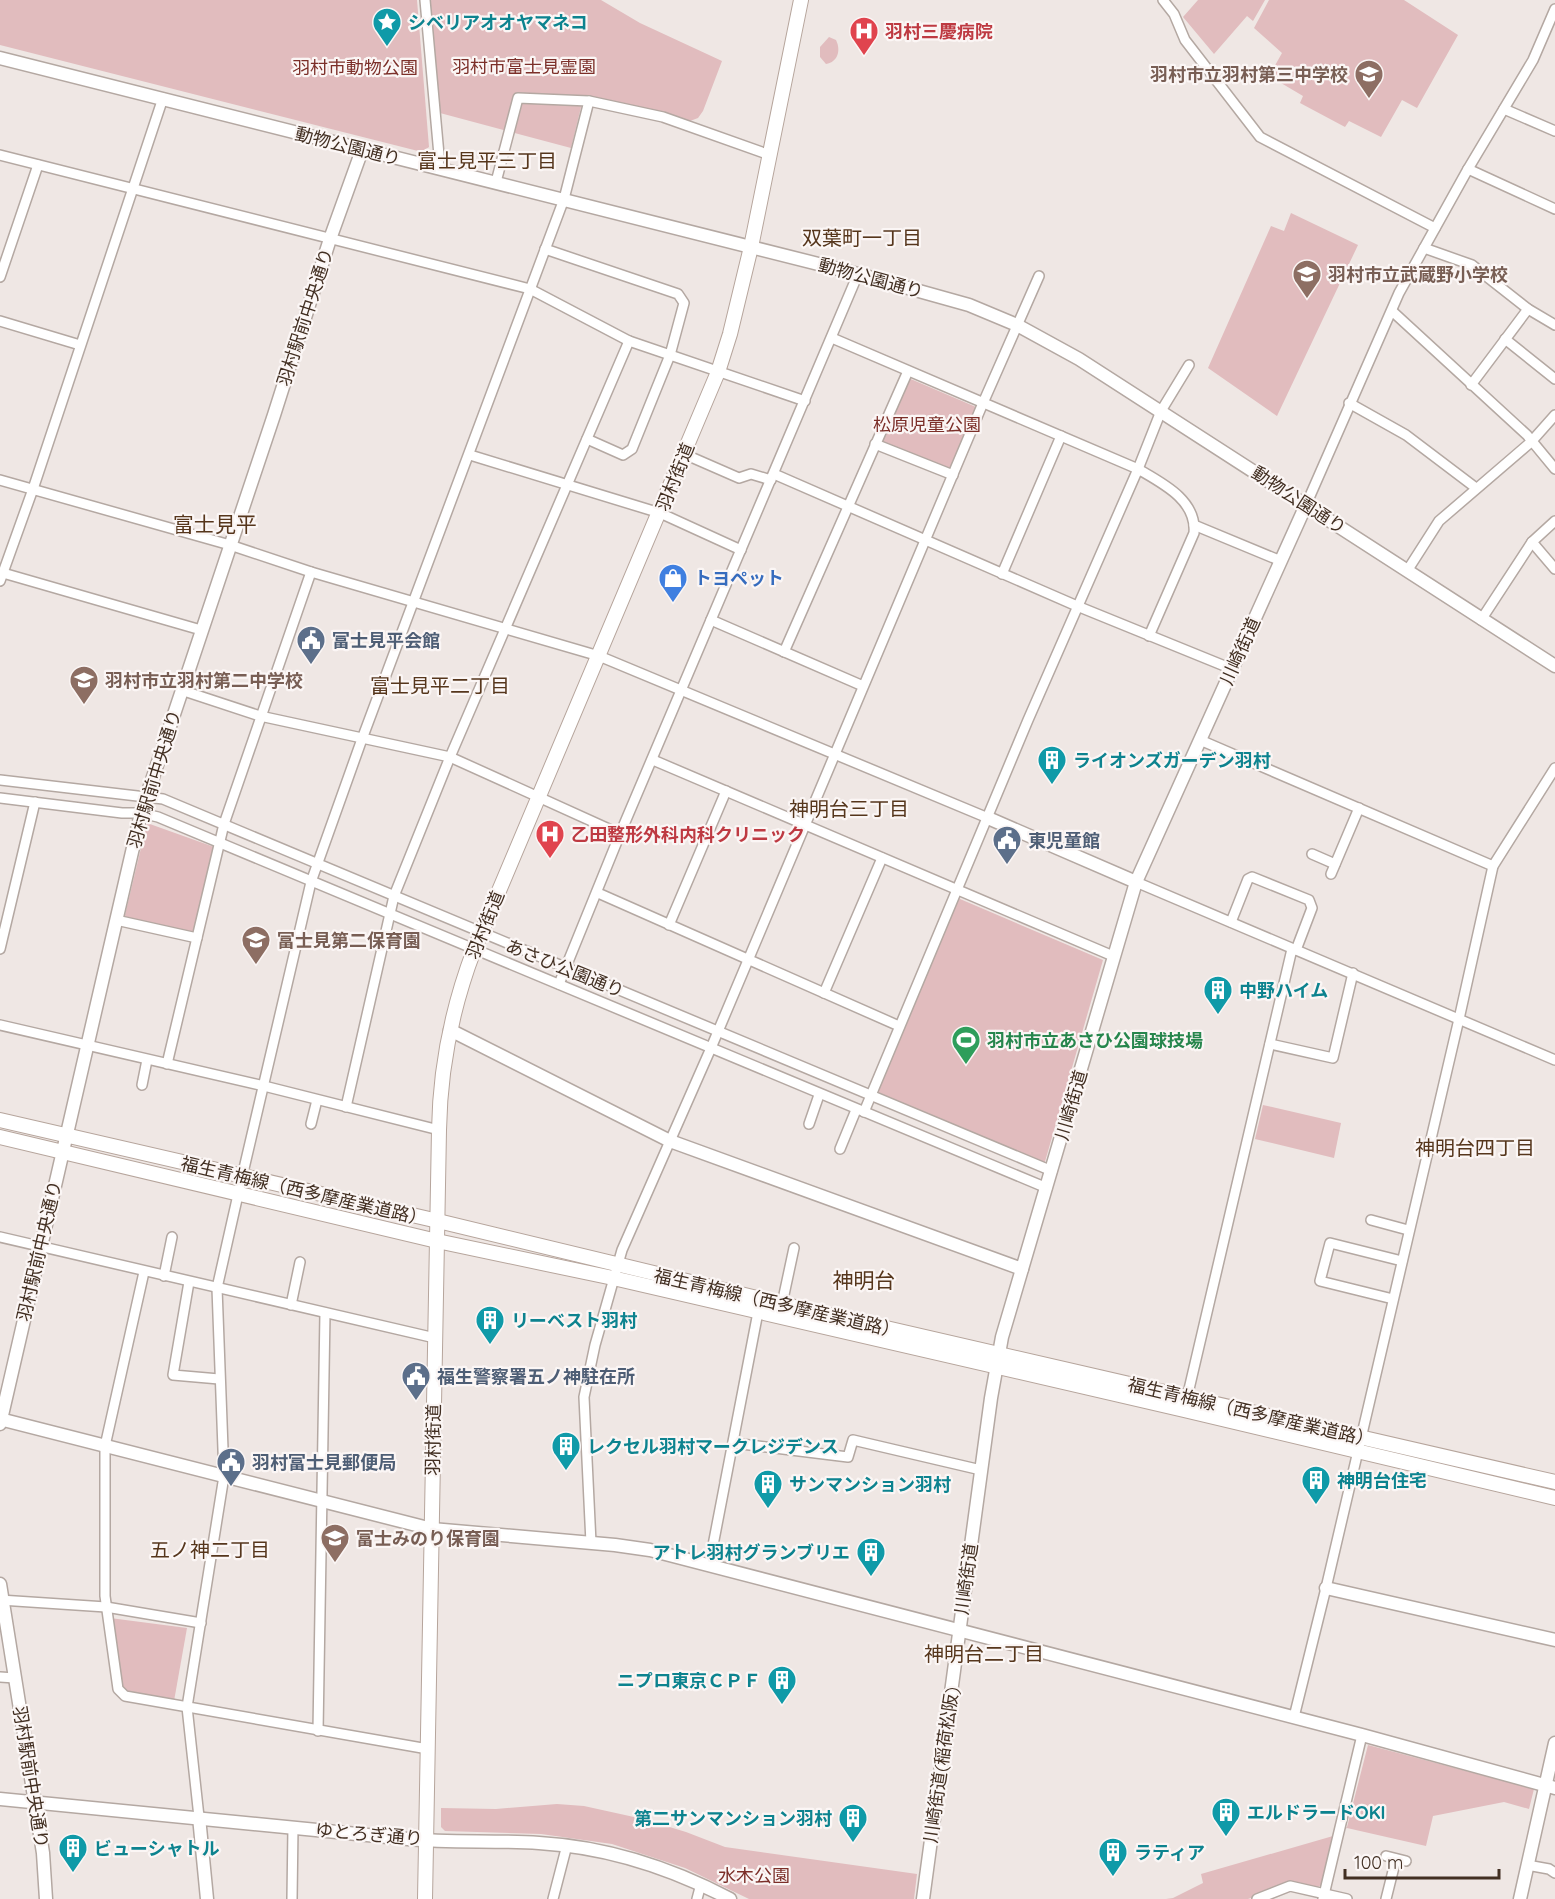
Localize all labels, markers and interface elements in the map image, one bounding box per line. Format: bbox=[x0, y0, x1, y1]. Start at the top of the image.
place icon: シベリアオオヤマネコ bbox=[371, 6, 403, 48]
place label: シベリアオオヤマネコ bbox=[408, 11, 588, 34]
hospital icon: 羽村三慶病院 bbox=[848, 15, 880, 57]
place label: 羽村三慶病院 bbox=[885, 20, 993, 43]
park label: 羽村市富士見霊園 bbox=[452, 55, 596, 78]
park label: 羽村市動物公園 bbox=[292, 56, 418, 79]
school or university icon: 羽村市立羽村第三中学校 bbox=[1353, 58, 1385, 100]
place label: 羽村市立羽村第三中学校 bbox=[1150, 63, 1348, 86]
street label: 動物公園通り bbox=[293, 122, 403, 170]
district label: 富士見平三丁目 bbox=[417, 148, 557, 173]
district label: 双葉町一丁目 bbox=[802, 225, 922, 250]
street label: 羽村駅前中央通り bbox=[272, 245, 338, 389]
street label: 動物公園通り bbox=[816, 253, 926, 303]
school or university icon: 羽村市立武蔵野小学校 bbox=[1291, 258, 1323, 300]
place label: 羽村市立武蔵野小学校 bbox=[1328, 263, 1508, 286]
park label: 松原児童公園 bbox=[873, 413, 981, 436]
street label: 羽村街道 bbox=[651, 439, 699, 515]
street label: 動物公園通り bbox=[1247, 461, 1351, 539]
district label: 富士見平 bbox=[173, 511, 257, 537]
shop icon: トヨペット bbox=[657, 562, 689, 604]
place label: トヨペット bbox=[694, 567, 784, 590]
street label: 川崎街道 bbox=[1215, 613, 1265, 689]
public building icon: 富士見平会館 bbox=[295, 624, 327, 666]
place label: 富士見平会館 bbox=[332, 629, 440, 652]
school or university icon: 羽村市立羽村第二中学校 bbox=[68, 664, 100, 706]
place label: 羽村市立羽村第二中学校 bbox=[105, 669, 303, 692]
district label: 富士見平二丁目 bbox=[370, 673, 510, 698]
street label: 羽村駅前中央通り bbox=[122, 707, 186, 851]
building icon: ライオンズガーデン羽村 bbox=[1036, 744, 1068, 786]
place label: ライオンズガーデン羽村 bbox=[1073, 749, 1271, 772]
district label: 神明台三丁目 bbox=[789, 796, 909, 821]
hospital icon: 乙田整形外科内科クリニック bbox=[534, 818, 566, 860]
place label: 乙田整形外科内科クリニック bbox=[571, 823, 805, 846]
public building icon: 東児童館 bbox=[991, 824, 1023, 866]
place label: 東児童館 bbox=[1028, 829, 1100, 852]
street label: 羽村街道 bbox=[461, 887, 509, 963]
school or university icon: 富士見第二保育園 bbox=[240, 924, 272, 966]
place label: 富士見第二保育園 bbox=[277, 929, 421, 952]
street label: あさひ公園通り bbox=[502, 934, 628, 1002]
building icon: 中野ハイム bbox=[1202, 974, 1234, 1016]
place label: 中野ハイム bbox=[1239, 979, 1328, 1002]
sports icon: 羽村市立あさひ公園球技場 bbox=[950, 1024, 982, 1066]
place label: 羽村市立あさひ公園球技場 bbox=[987, 1029, 1203, 1052]
street label: 川崎街道 bbox=[1050, 1067, 1092, 1143]
district label: 神明台四丁目 bbox=[1415, 1135, 1535, 1160]
street label: 福生青梅線（西多摩産業道路） bbox=[179, 1151, 429, 1231]
street label: 羽村駅前中央通り bbox=[12, 1178, 66, 1324]
street label: 福生青梅線（西多摩産業道路） bbox=[652, 1263, 902, 1343]
district label: 神明台 bbox=[833, 1267, 896, 1293]
building icon: リーベスト羽村 bbox=[474, 1304, 506, 1346]
place label: リーベスト羽村 bbox=[511, 1309, 637, 1332]
public building icon: 福生警察署五ノ神駐在所 bbox=[400, 1360, 432, 1402]
place label: 福生警察署五ノ神駐在所 bbox=[437, 1365, 635, 1388]
street label: 福生青梅線（西多摩産業道路） bbox=[1126, 1372, 1376, 1452]
street label: 羽村街道 bbox=[421, 1404, 445, 1476]
building icon: レクセル羽村マークレジデンス bbox=[550, 1430, 582, 1472]
place label: レクセル羽村マークレジデンス bbox=[587, 1435, 839, 1458]
public building icon: 羽村富士見郵便局 bbox=[215, 1446, 247, 1488]
place label: 羽村富士見郵便局 bbox=[252, 1451, 396, 1474]
building icon: 神明台住宅 bbox=[1300, 1464, 1332, 1506]
building icon: サンマンション羽村 bbox=[752, 1468, 784, 1510]
place label: 神明台住宅 bbox=[1337, 1469, 1427, 1492]
place label: サンマンション羽村 bbox=[789, 1473, 951, 1496]
school or university icon: 富士みのり保育園 bbox=[319, 1522, 351, 1564]
place label: 富士みのり保育園 bbox=[356, 1527, 500, 1550]
building icon: アトレ羽村グランブリエ bbox=[855, 1536, 887, 1578]
district label: 五ノ神二丁目 bbox=[150, 1537, 270, 1562]
place label: アトレ羽村グランブリエ bbox=[653, 1541, 850, 1564]
street label: 川崎街道 bbox=[950, 1542, 982, 1616]
district label: 神明台二丁目 bbox=[924, 1641, 1044, 1666]
building icon: ニプロ東京ＣＰＦ bbox=[766, 1664, 798, 1706]
place label: ニプロ東京ＣＰＦ bbox=[617, 1669, 761, 1692]
street label: 川崎街道(稲荷松阪) bbox=[919, 1685, 963, 1845]
street label: 羽村駅前中央通り bbox=[8, 1704, 54, 1850]
building icon: エルドラードOKI bbox=[1210, 1796, 1242, 1838]
place label: エルドラードOKI bbox=[1247, 1801, 1385, 1824]
building icon: 第二サンマンション羽村 bbox=[837, 1802, 869, 1844]
place label: 第二サンマンション羽村 bbox=[634, 1807, 832, 1830]
street label: ゆとろぎ通り bbox=[314, 1818, 424, 1850]
building icon: ビューシャトル bbox=[57, 1832, 89, 1874]
building icon: ラティア bbox=[1097, 1836, 1129, 1878]
place label: ビューシャトル bbox=[94, 1837, 220, 1860]
place label: ラティア bbox=[1134, 1841, 1205, 1864]
scale bar bbox=[1345, 1842, 1500, 1880]
text: 100 m bbox=[1354, 1851, 1403, 1874]
park label: 水木公園 bbox=[718, 1864, 790, 1887]

